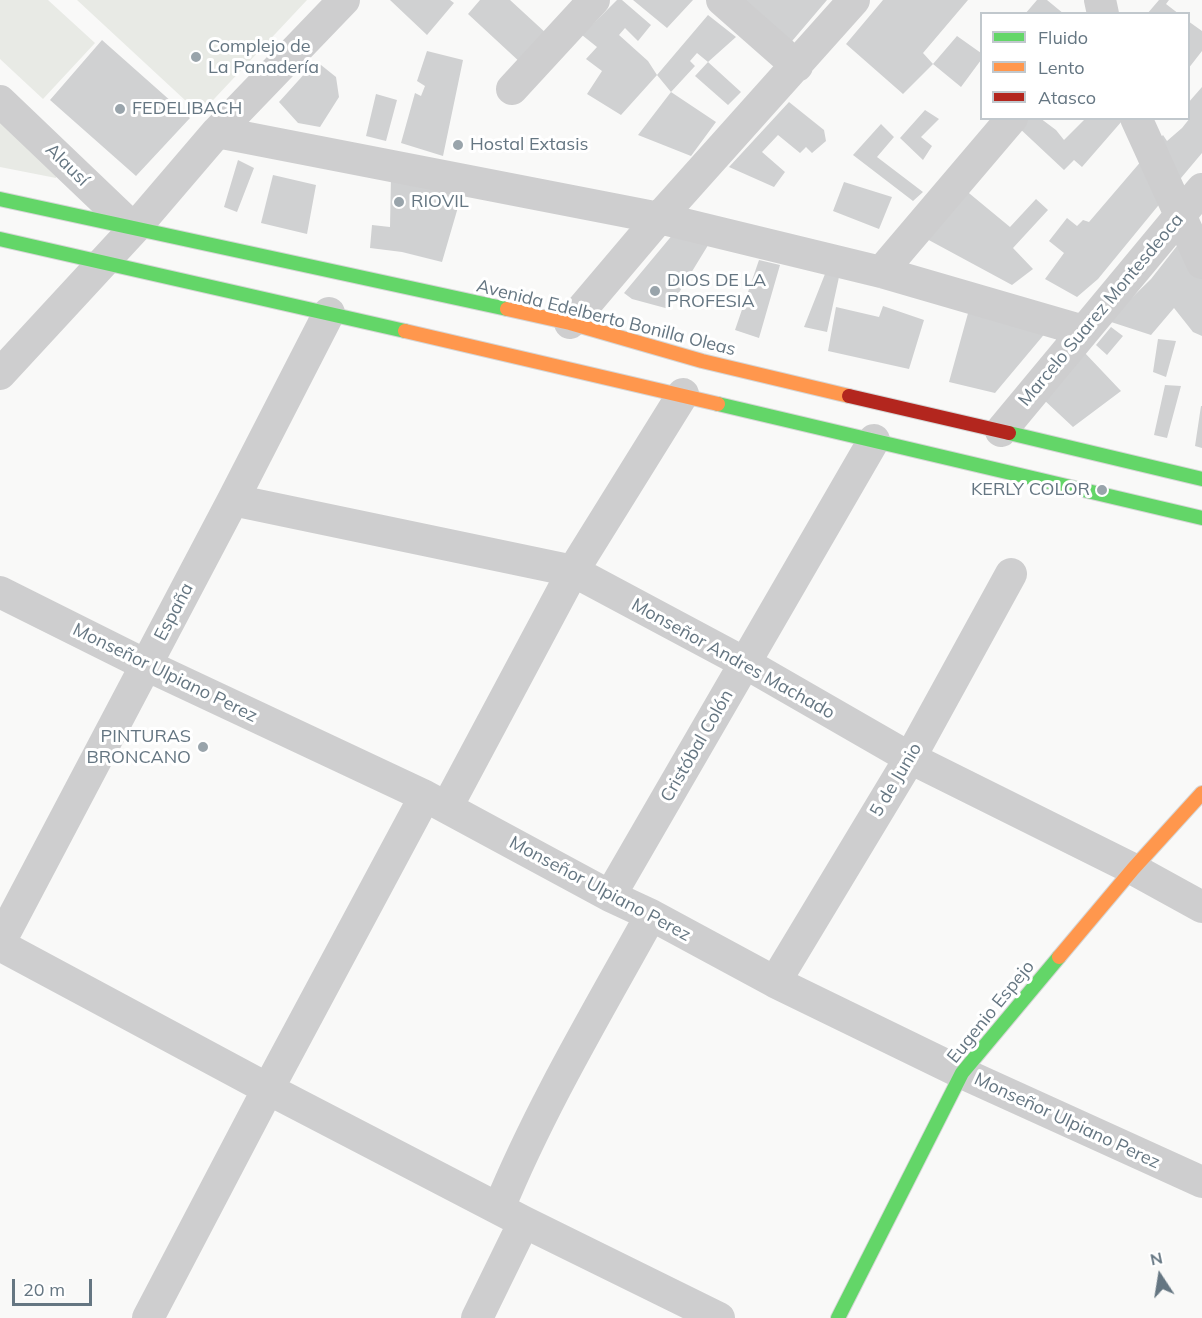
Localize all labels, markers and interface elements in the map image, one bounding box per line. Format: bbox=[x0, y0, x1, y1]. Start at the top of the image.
legend bbox=[980, 12, 1190, 120]
text: Fluido bbox=[1038, 26, 1088, 49]
place label: Complejo de La Panadería bbox=[208, 36, 319, 78]
marker: Complejo de La Panadería bbox=[189, 50, 203, 64]
text: Lento bbox=[1038, 56, 1085, 79]
text: Atasco bbox=[1038, 86, 1096, 109]
place label: FEDELIBACH bbox=[132, 98, 242, 120]
marker: FEDELIBACH bbox=[113, 102, 127, 116]
place label: Hostal Extasis bbox=[470, 134, 588, 156]
marker: Hostal Extasis bbox=[451, 138, 465, 152]
street label: Alausí bbox=[41, 139, 93, 191]
place label: RIOVIL bbox=[411, 191, 469, 213]
marker: RIOVIL bbox=[392, 195, 406, 209]
street label: Marcelo Suarez Montesdeoca bbox=[1014, 209, 1188, 411]
place label: DIOS DE LA PROFESIA bbox=[667, 270, 766, 312]
street label: Avenida Edelberto Bonilla Oleas bbox=[474, 275, 738, 361]
marker: DIOS DE LA PROFESIA bbox=[648, 284, 662, 298]
place label: KERLY COLOR bbox=[971, 479, 1090, 501]
marker: KERLY COLOR bbox=[1095, 483, 1109, 497]
street label: España bbox=[150, 579, 198, 645]
street label: Monseñor Andres Machado bbox=[628, 594, 838, 724]
street label: Monseñor Ulpiano Perez bbox=[69, 619, 261, 727]
street label: Cristóbal Colón bbox=[656, 686, 738, 806]
place label: PINTURAS BRONCANO bbox=[86, 726, 191, 768]
street label: 5 de Junio bbox=[866, 739, 926, 821]
marker: PINTURAS BRONCANO bbox=[196, 740, 210, 754]
street label: Monseñor Ulpiano Perez bbox=[506, 832, 694, 946]
street label: Eugenio Espejo bbox=[943, 956, 1039, 1068]
street label: Monseñor Ulpiano Perez bbox=[971, 1068, 1163, 1174]
north arrow bbox=[1130, 1246, 1190, 1306]
text: N bbox=[1148, 1247, 1164, 1269]
scale bar bbox=[15, 1267, 94, 1305]
text: 20 m bbox=[23, 1278, 65, 1301]

